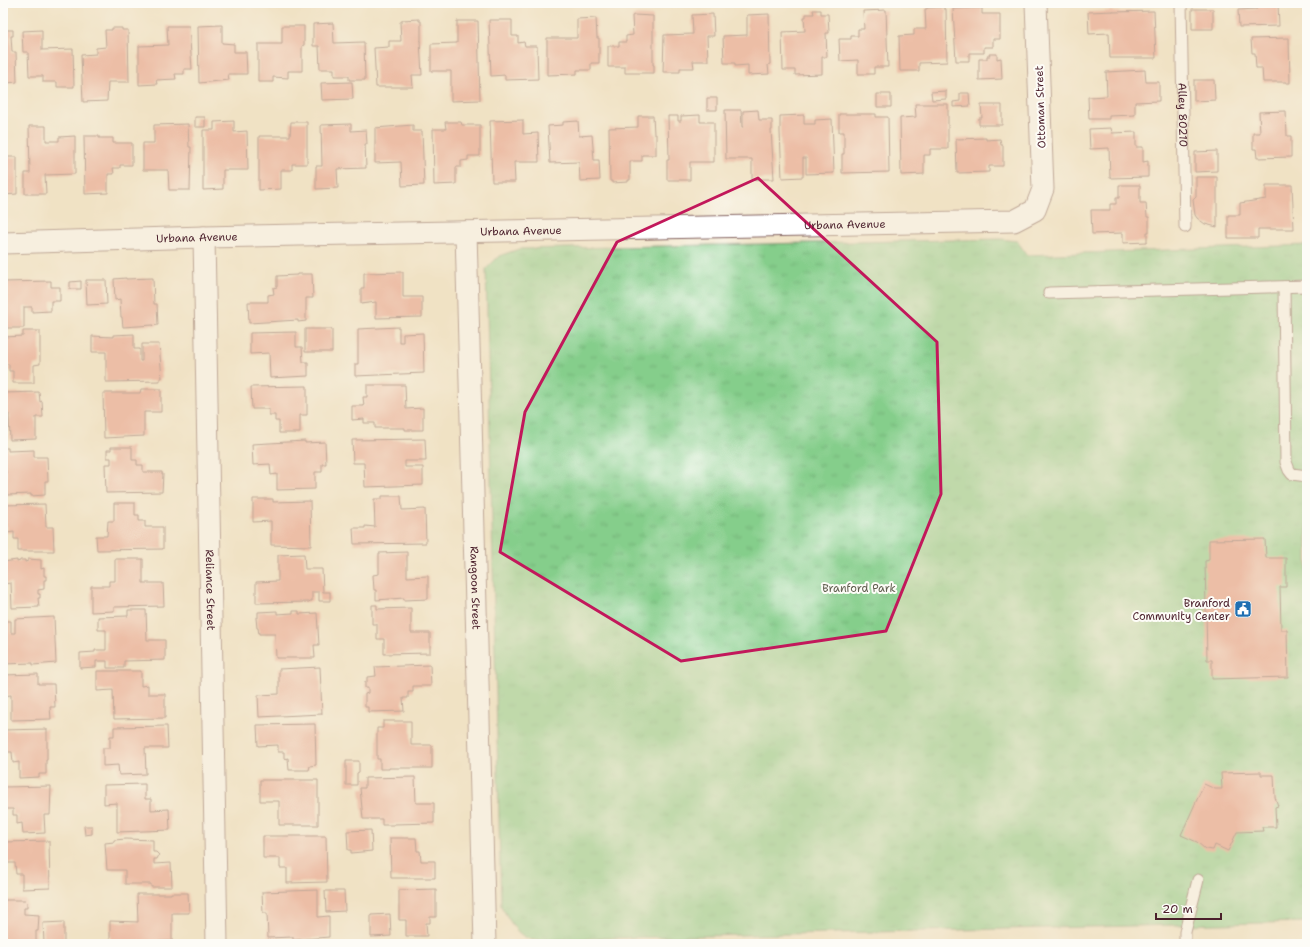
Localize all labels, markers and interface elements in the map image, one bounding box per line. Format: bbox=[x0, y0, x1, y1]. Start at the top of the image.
street label: Ottoman Street bbox=[1032, 65, 1049, 149]
street label: Alley 80210 bbox=[1174, 83, 1191, 147]
street label: Urbana Avenue bbox=[804, 217, 886, 233]
street label: Urbana Avenue bbox=[480, 223, 562, 240]
street label: Urbana Avenue bbox=[156, 229, 238, 246]
street label: Rangoon Street bbox=[466, 546, 484, 630]
street label: Reliance Street bbox=[202, 549, 218, 631]
park label: Branford Park bbox=[822, 581, 896, 596]
place label: Branford Community Center bbox=[1132, 596, 1230, 624]
public building icon: Branford Community Center bbox=[1233, 599, 1253, 619]
scale bar bbox=[1156, 895, 1221, 921]
text: 20 m bbox=[1162, 901, 1193, 917]

